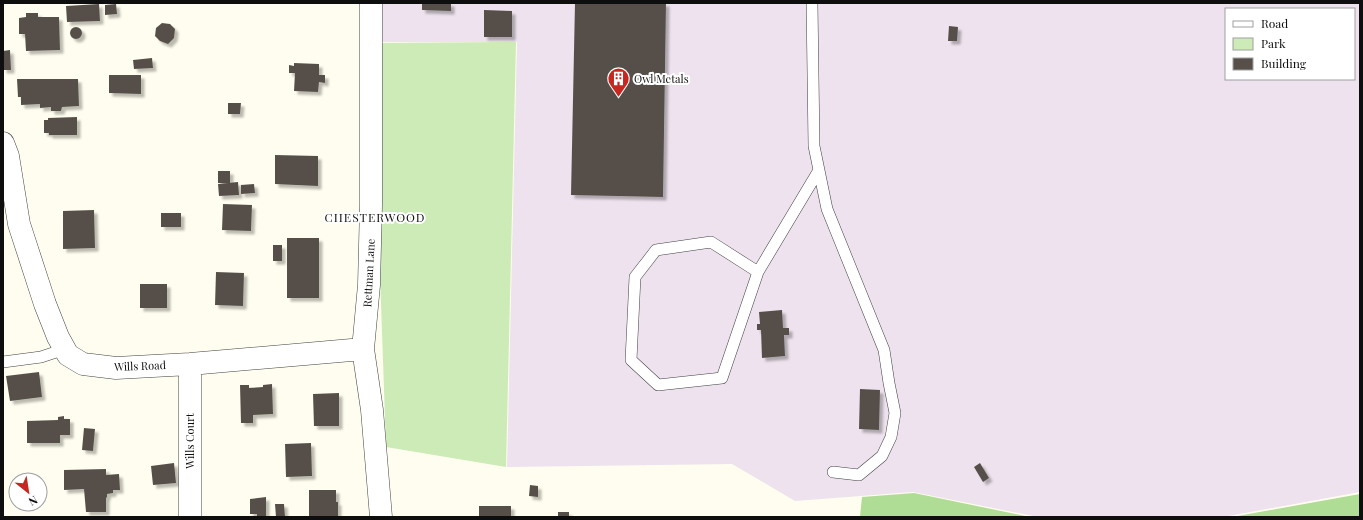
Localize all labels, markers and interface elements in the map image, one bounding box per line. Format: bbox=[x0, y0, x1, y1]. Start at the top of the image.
legend bbox=[1225, 8, 1355, 80]
text: Road bbox=[1261, 15, 1288, 31]
text: Park bbox=[1261, 35, 1286, 51]
text: Building bbox=[1261, 55, 1307, 71]
building icon: Owl Metals bbox=[606, 66, 632, 99]
place label: Owl Metals bbox=[634, 71, 689, 86]
district label: CHESTERWOOD bbox=[324, 209, 426, 225]
street label: Rettman Lane bbox=[359, 238, 378, 308]
street label: Wills Road bbox=[113, 357, 167, 374]
street label: Wills Court bbox=[182, 413, 197, 470]
north arrow bbox=[8, 472, 48, 512]
text: N bbox=[26, 493, 40, 510]

